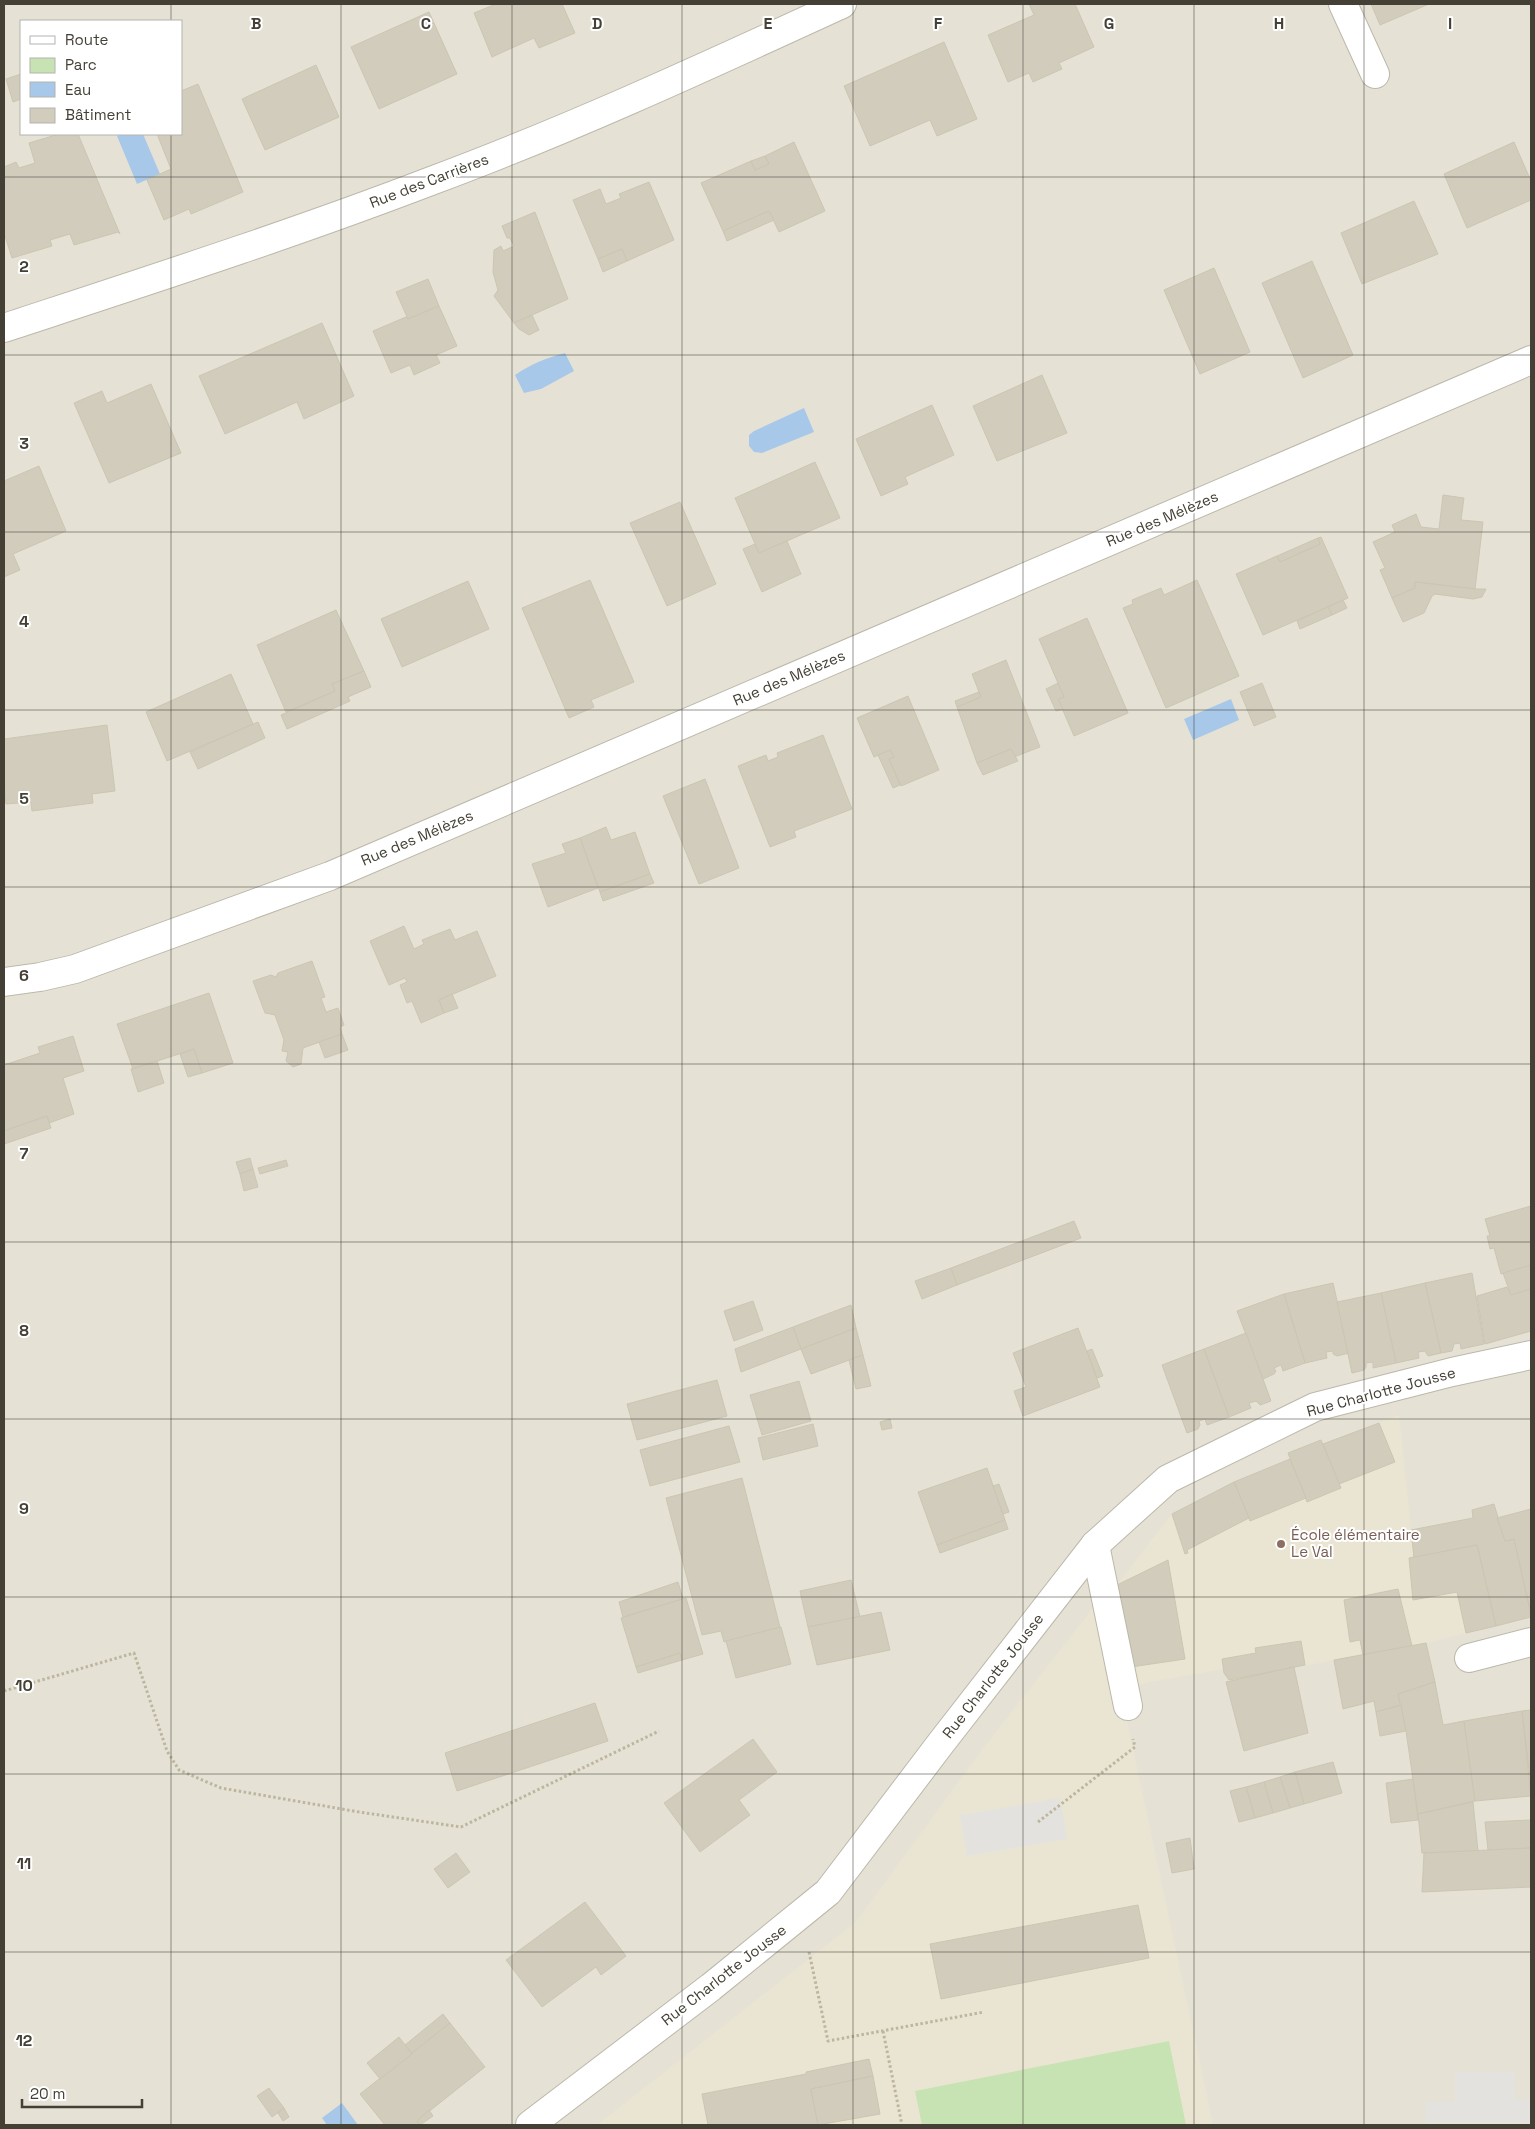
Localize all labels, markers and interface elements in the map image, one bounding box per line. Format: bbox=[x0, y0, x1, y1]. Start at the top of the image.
text: B bbox=[251, 13, 261, 34]
text: C bbox=[421, 13, 431, 34]
text: D bbox=[592, 13, 602, 34]
text: E bbox=[764, 13, 773, 34]
text: F bbox=[934, 13, 943, 34]
text: G bbox=[1104, 13, 1114, 34]
text: H bbox=[1274, 13, 1284, 34]
text: I bbox=[1448, 13, 1452, 34]
legend bbox=[20, 20, 182, 135]
text: Route bbox=[65, 30, 109, 49]
text: Parc bbox=[65, 55, 97, 74]
text: Eau bbox=[65, 80, 91, 99]
text: Bâtiment bbox=[65, 105, 131, 124]
street label: Rue des Carrières bbox=[367, 149, 491, 212]
text: 2 bbox=[19, 256, 29, 277]
text: 3 bbox=[19, 433, 29, 454]
street label: Rue des Mélèzes bbox=[1103, 486, 1221, 551]
text: 4 bbox=[19, 611, 29, 632]
street label: Rue des Mélèzes bbox=[730, 645, 848, 710]
text: 5 bbox=[19, 788, 29, 809]
street label: Rue des Mélèzes bbox=[358, 805, 476, 870]
text: 6 bbox=[19, 965, 29, 986]
text: 7 bbox=[20, 1143, 29, 1164]
text: 8 bbox=[19, 1320, 29, 1341]
street label: Rue Charlotte Jousse bbox=[1304, 1362, 1458, 1421]
text: 9 bbox=[19, 1498, 29, 1519]
place label: École élémentaire Le Val bbox=[1291, 1525, 1420, 1561]
marker: École élémentaire Le Val bbox=[1275, 1538, 1287, 1550]
street label: Rue Charlotte Jousse bbox=[938, 1609, 1047, 1742]
text: 10 bbox=[15, 1675, 33, 1696]
text: 11 bbox=[17, 1853, 31, 1874]
street label: Rue Charlotte Jousse bbox=[657, 1920, 790, 2029]
text: 12 bbox=[16, 2030, 32, 2051]
scale bar bbox=[22, 2076, 142, 2108]
text: 20 m bbox=[30, 2084, 65, 2103]

